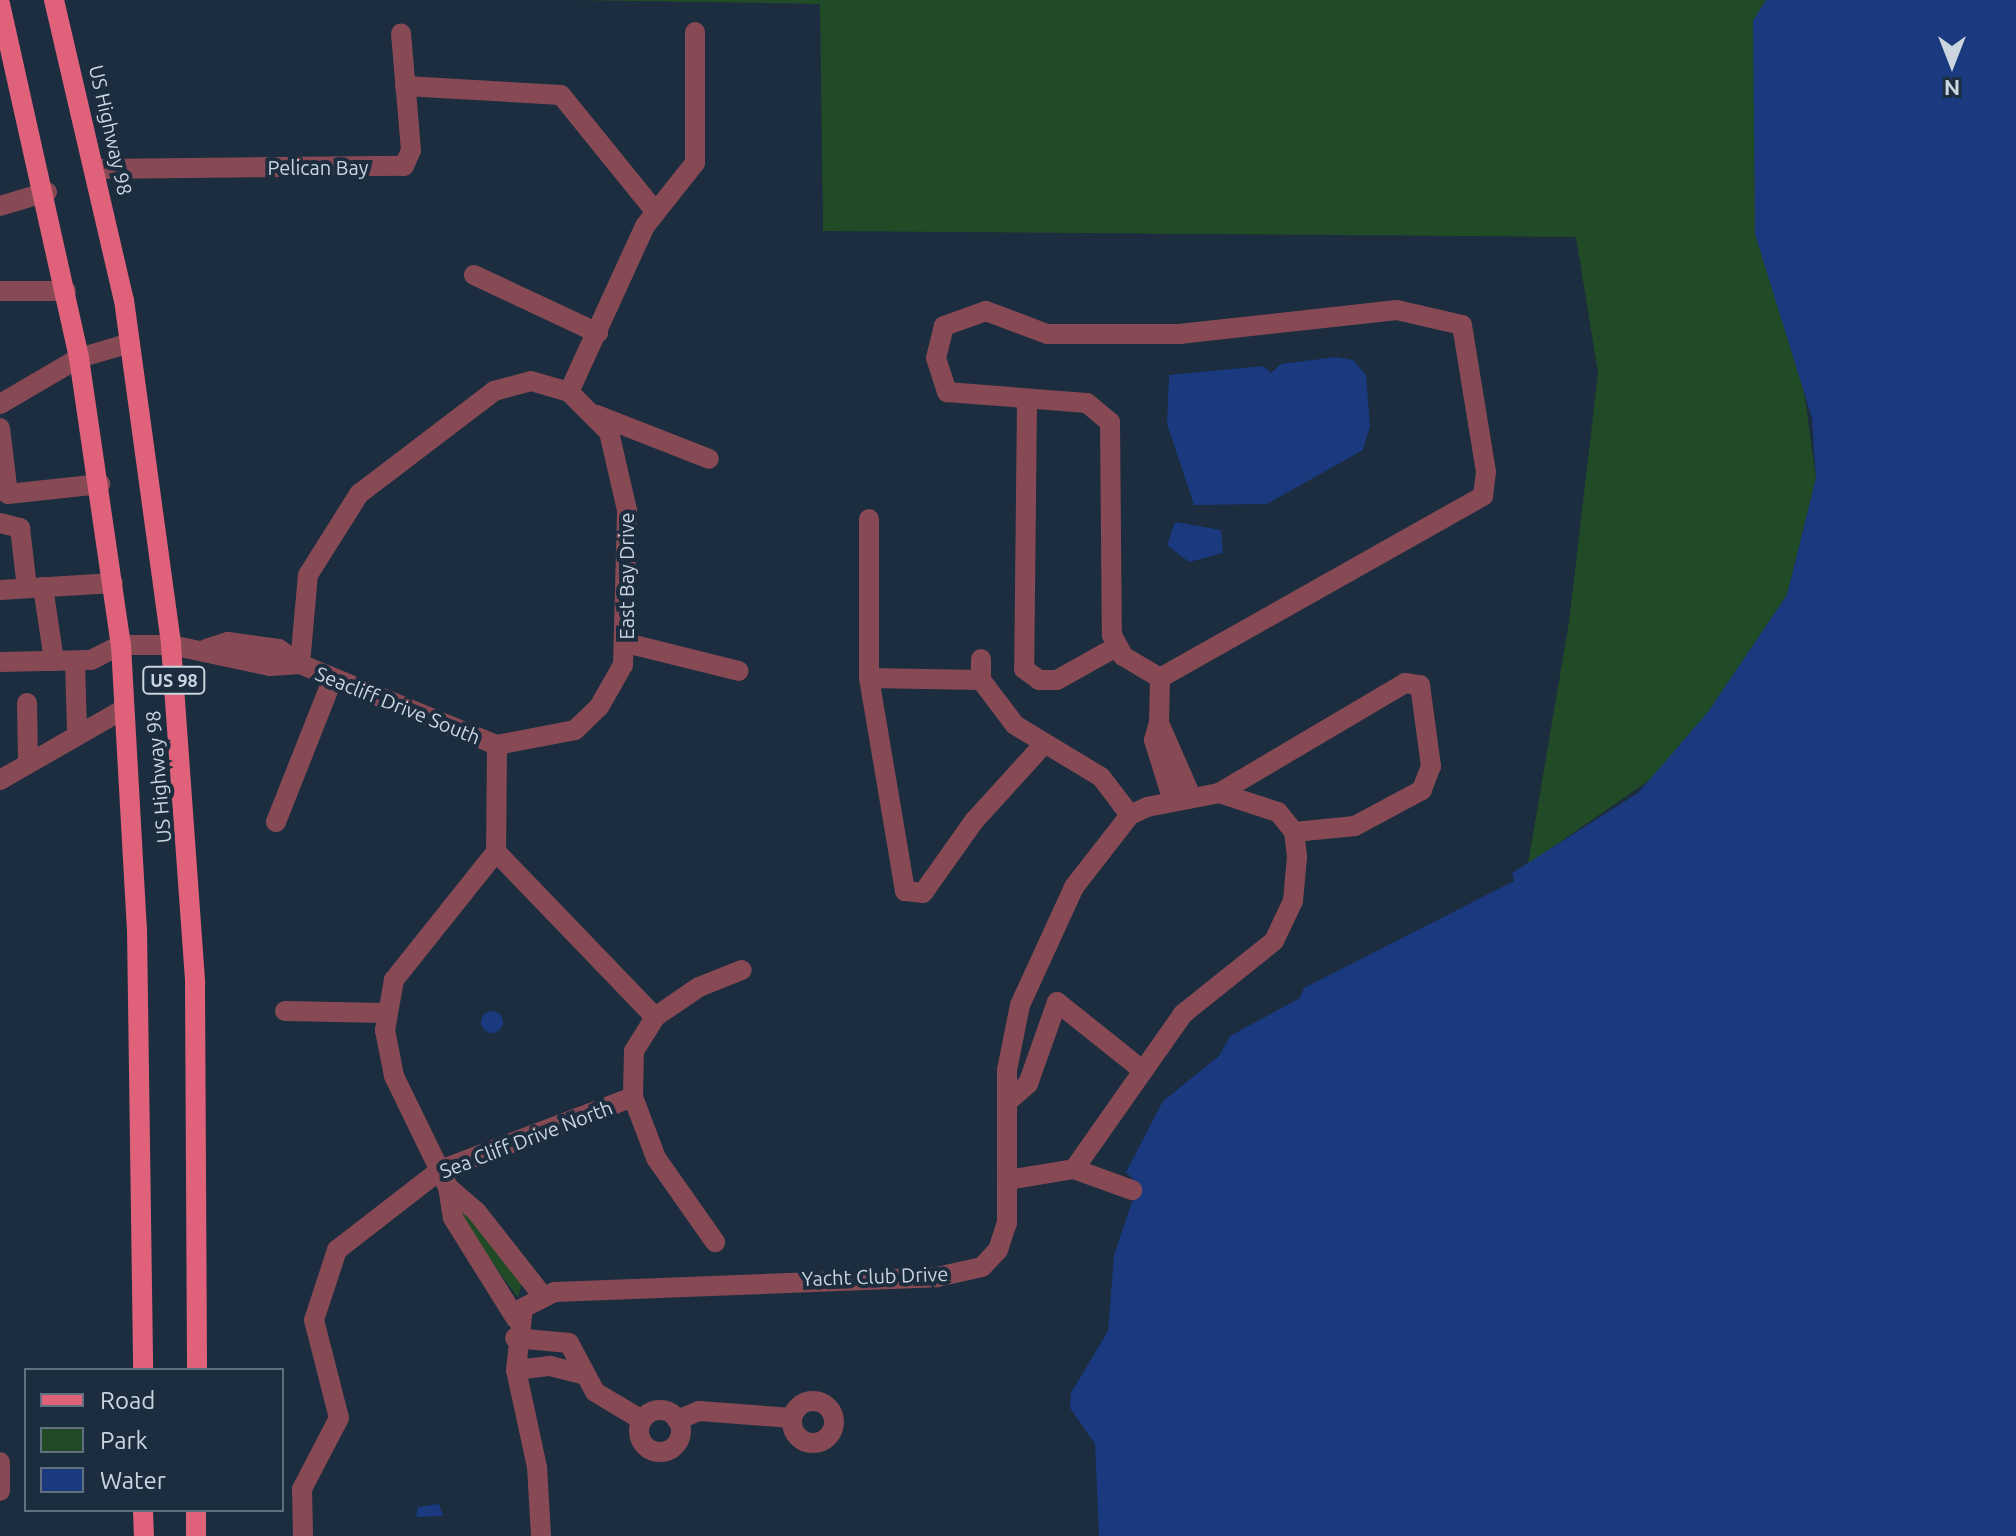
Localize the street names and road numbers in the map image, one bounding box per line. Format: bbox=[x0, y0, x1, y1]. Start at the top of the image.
street label: US Highway 98 bbox=[84, 63, 138, 197]
street label: Pelican Bay bbox=[268, 155, 368, 179]
street label: East Bay Drive bbox=[614, 512, 638, 640]
street label: Seacliff Drive South bbox=[312, 661, 484, 749]
road number: US 98 bbox=[142, 666, 206, 694]
street label: US Highway 98 bbox=[140, 710, 176, 844]
street label: Sea Cliff Drive North bbox=[436, 1095, 616, 1183]
street label: Yacht Club Drive bbox=[801, 1261, 949, 1291]

